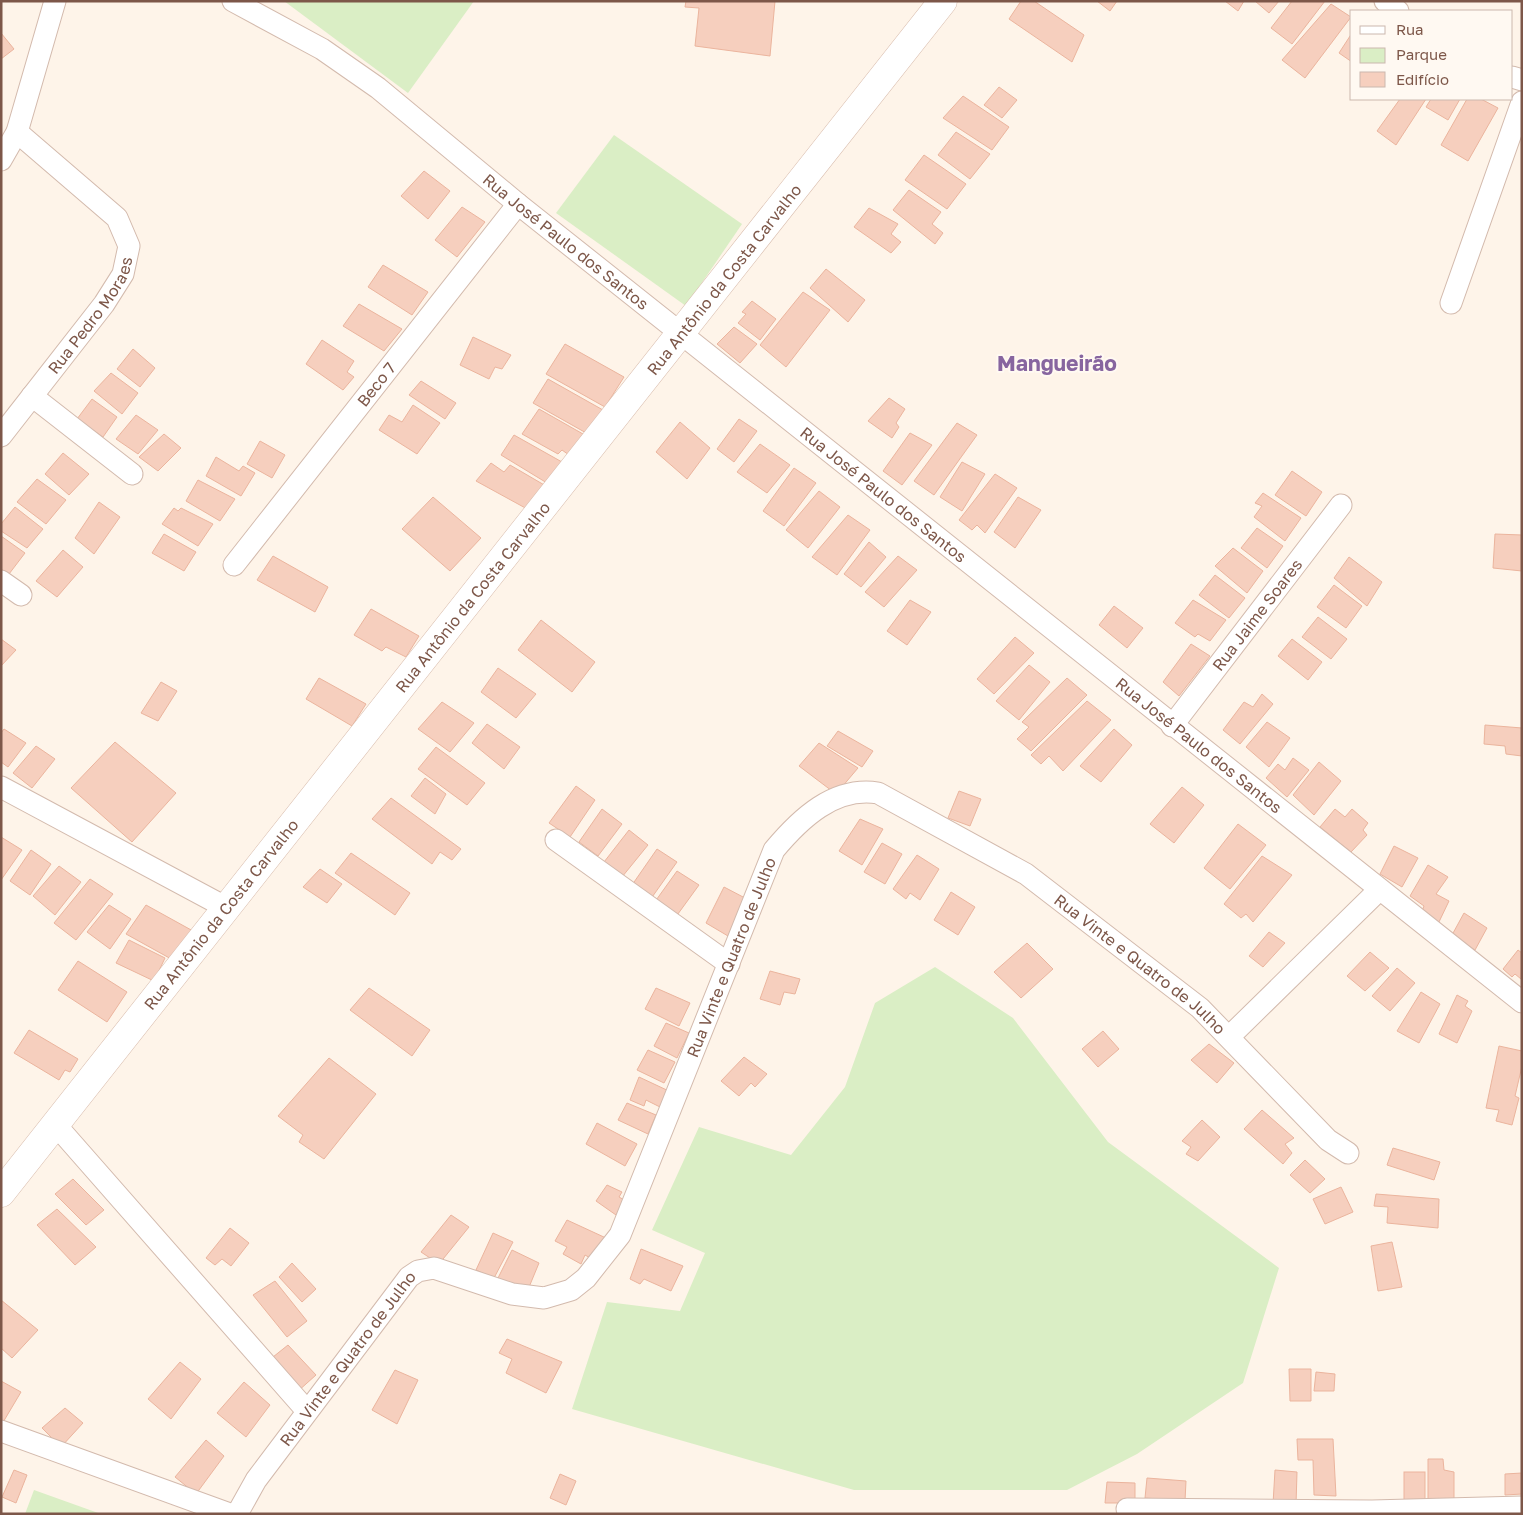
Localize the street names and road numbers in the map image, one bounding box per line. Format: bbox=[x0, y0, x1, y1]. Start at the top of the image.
street label: Rua José Paulo dos Santos bbox=[479, 169, 653, 314]
street label: Rua Antônio da Costa Carvalho bbox=[643, 180, 805, 379]
street label: Rua Pedro Moraes bbox=[43, 255, 136, 378]
street label: Beco 7 bbox=[353, 358, 400, 410]
street label: Rua José Paulo dos Santos bbox=[796, 422, 971, 567]
street label: Rua Antônio da Costa Carvalho bbox=[391, 498, 554, 696]
street label: Rua Jaime Soares bbox=[1208, 555, 1306, 675]
street label: Rua José Paulo dos Santos bbox=[1112, 673, 1286, 817]
street label: Rua Antônio da Costa Carvalho bbox=[139, 815, 303, 1014]
street label: Rua Vinte e Quatro de Julho bbox=[682, 854, 780, 1060]
street label: Rua Vinte e Quatro de Julho bbox=[1050, 890, 1230, 1038]
street label: Rua Vinte e Quatro de Julho bbox=[275, 1267, 420, 1450]

